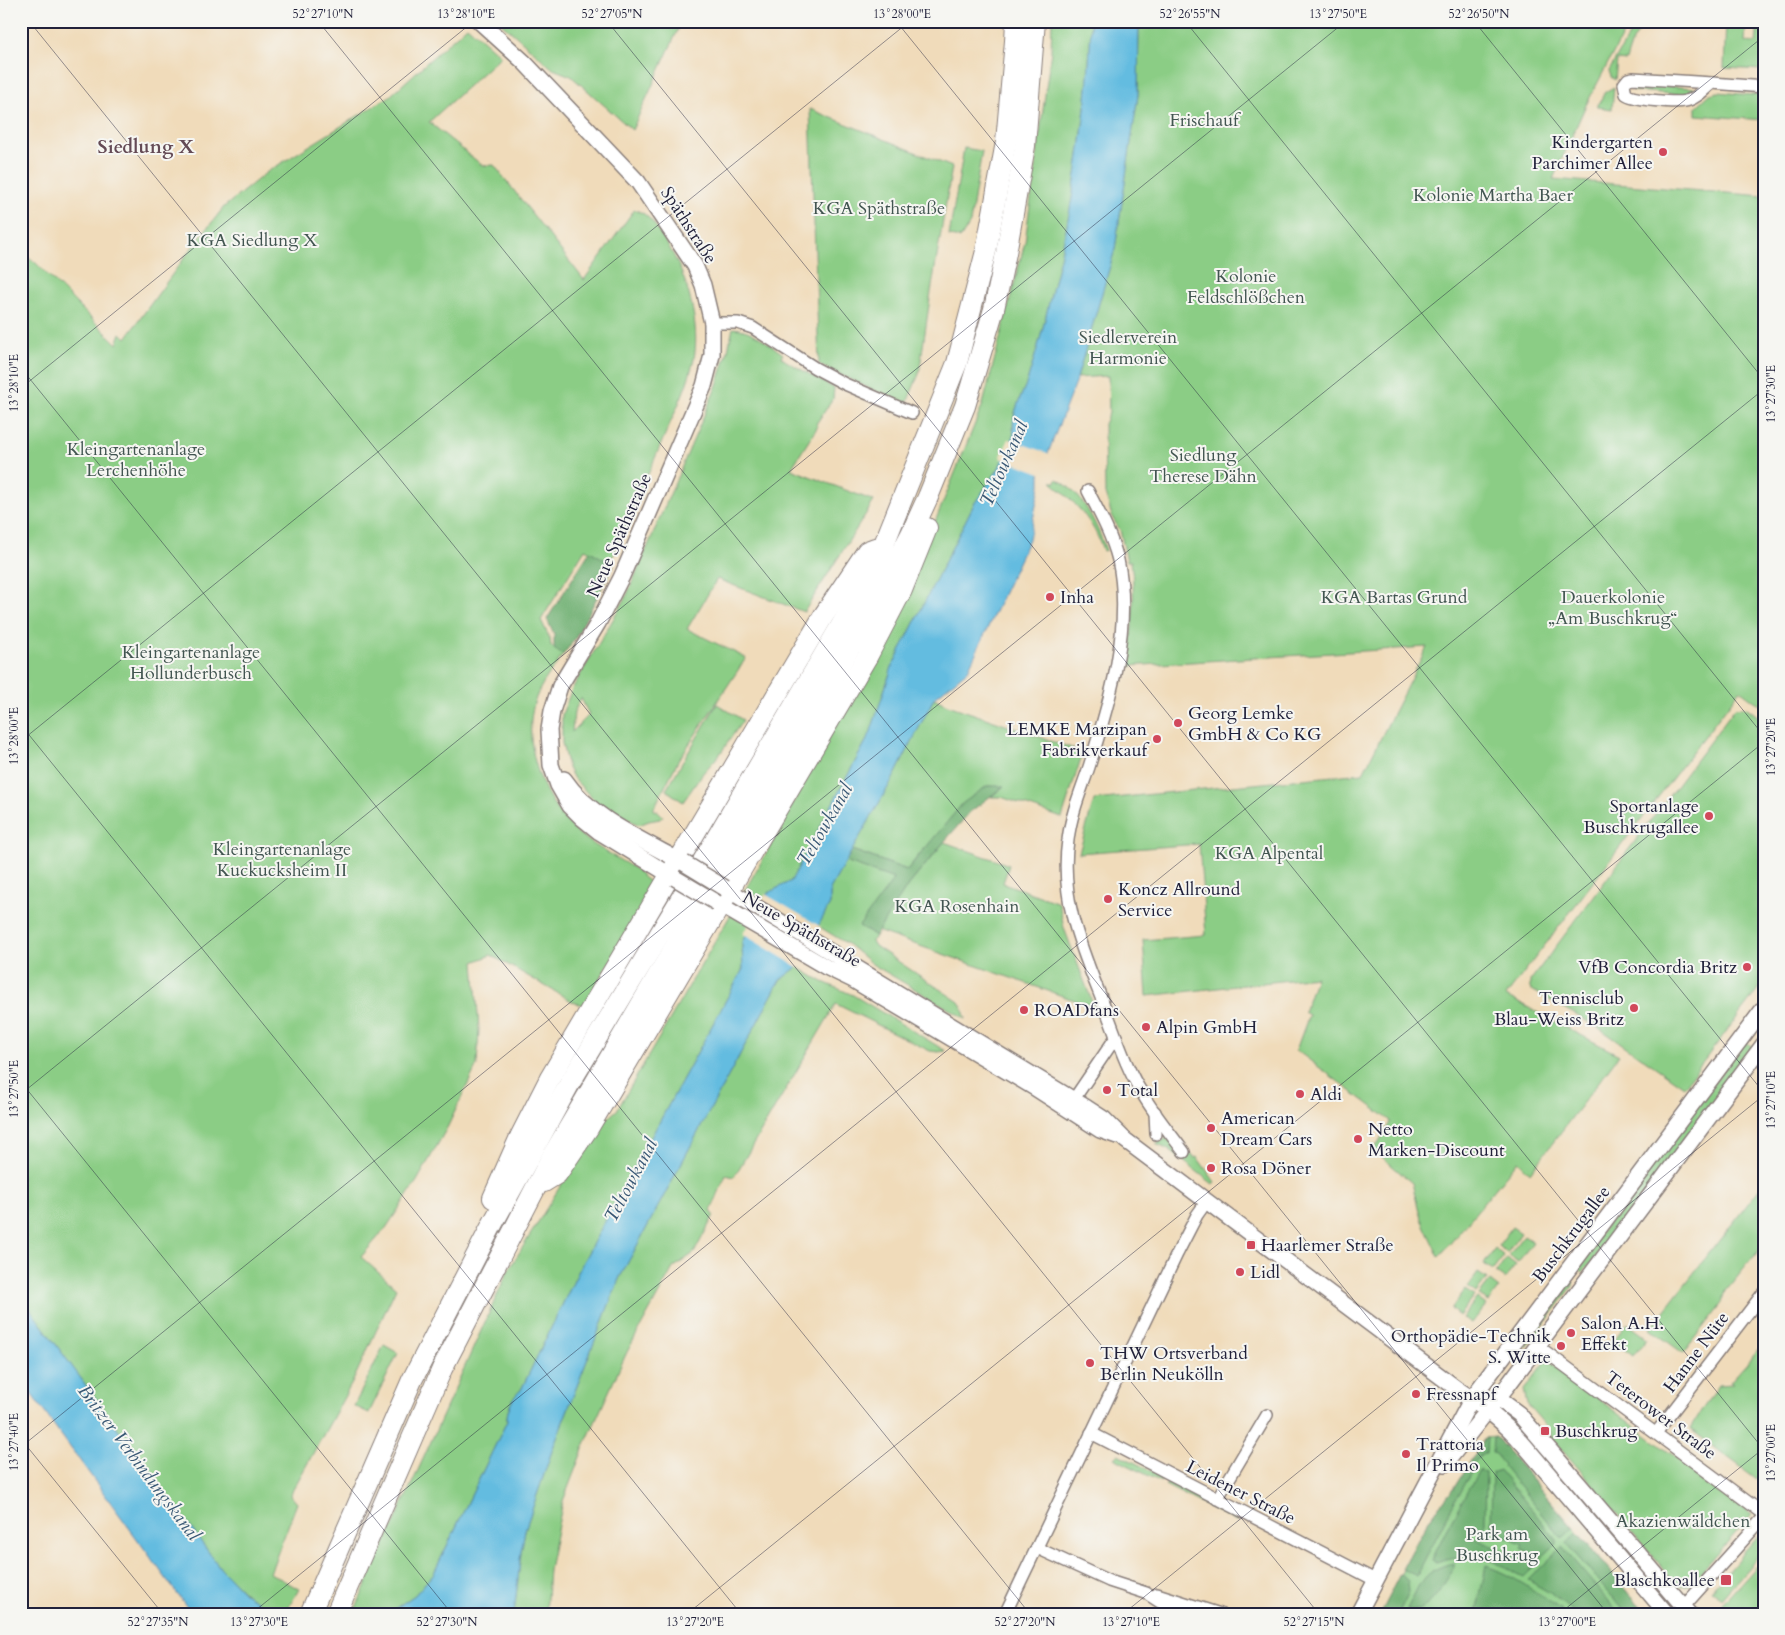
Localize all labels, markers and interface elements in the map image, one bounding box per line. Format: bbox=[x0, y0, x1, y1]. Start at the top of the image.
text: 52°27'10"N bbox=[293, 6, 354, 22]
text: 13°28'10"E bbox=[437, 6, 495, 22]
text: 52°27'05"N bbox=[582, 6, 643, 22]
text: 13°28'00"E bbox=[873, 6, 931, 22]
text: 52°26'55"N bbox=[1160, 6, 1221, 22]
text: 13°27'50"E bbox=[1309, 6, 1367, 22]
text: 52°26'50"N bbox=[1449, 6, 1510, 22]
park label: Frischauf bbox=[1169, 108, 1242, 133]
place label: Kindergarten Parchimer Allee bbox=[1532, 130, 1654, 176]
district label: Siedlung X bbox=[98, 134, 194, 160]
marker: Kindergarten Parchimer Allee bbox=[1657, 146, 1669, 158]
street label: Späthstraße bbox=[654, 182, 723, 269]
park label: Kolonie Martha Baer bbox=[1413, 183, 1573, 208]
park label: KGA Späthstraße bbox=[813, 196, 945, 221]
park label: KGA Siedlung X bbox=[187, 228, 318, 253]
park label: Kolonie Feldschlößchen bbox=[1187, 264, 1306, 310]
park label: Siedlerverein Harmonie bbox=[1079, 325, 1178, 371]
text: 13°28'10"E bbox=[6, 354, 22, 412]
text: 13°27'30"E bbox=[1763, 365, 1779, 423]
water label: Teltowkanal bbox=[973, 415, 1035, 511]
park label: Kleingartenanlage Lerchenhöhe bbox=[67, 437, 205, 483]
park label: Siedlung Therese Dähn bbox=[1149, 443, 1258, 489]
street label: Neue Späthstraße bbox=[581, 469, 658, 601]
place label: Inha bbox=[1060, 585, 1094, 610]
park label: KGA Bartas Grund bbox=[1321, 585, 1468, 610]
park label: Dauerkolonie „Am Buschkrug“ bbox=[1548, 585, 1678, 631]
marker: Inha bbox=[1044, 591, 1056, 603]
park label: Kleingartenanlage Hollunderbusch bbox=[122, 640, 260, 686]
place label: Georg Lemke GmbH & Co KG bbox=[1188, 701, 1321, 747]
text: 13°28'00"E bbox=[6, 707, 22, 765]
place label: LEMKE Marzipan Fabrikverkauf bbox=[1007, 717, 1151, 763]
marker: Georg Lemke GmbH & Co KG bbox=[1172, 717, 1184, 729]
text: 13°27'20"E bbox=[1763, 718, 1779, 776]
marker: LEMKE Marzipan Fabrikverkauf bbox=[1151, 733, 1163, 745]
water label: Teltowkanal bbox=[791, 778, 859, 871]
place label: Sportanlage Buschkrugallee bbox=[1583, 794, 1699, 840]
marker: Sportanlage Buschkrugallee bbox=[1703, 810, 1715, 822]
park label: Kleingartenanlage Kuckucksheim II bbox=[213, 837, 351, 883]
park label: KGA Alpental bbox=[1215, 841, 1324, 866]
place label: Koncz Allround Service bbox=[1118, 877, 1241, 923]
street label: Neue Späthstraße bbox=[738, 885, 866, 974]
marker: Koncz Allround Service bbox=[1102, 893, 1114, 905]
park label: KGA Rosenhain bbox=[895, 894, 1020, 919]
place label: VfB Concordia Britz bbox=[1578, 955, 1737, 980]
marker: VfB Concordia Britz bbox=[1741, 961, 1753, 973]
place label: Tennisclub Blau-Weiss Britz bbox=[1494, 986, 1624, 1032]
place label: ROADfans bbox=[1034, 998, 1119, 1023]
marker: Tennisclub Blau-Weiss Britz bbox=[1628, 1002, 1640, 1014]
marker: ROADfans bbox=[1018, 1004, 1030, 1016]
place label: Alpin GmbH bbox=[1156, 1015, 1257, 1040]
marker: Alpin GmbH bbox=[1140, 1021, 1152, 1033]
text: 13°27'50"E bbox=[6, 1060, 22, 1118]
text: 13°27'10"E bbox=[1763, 1071, 1779, 1129]
place label: Total bbox=[1117, 1078, 1158, 1103]
place label: Aldi bbox=[1310, 1082, 1342, 1107]
marker: Total bbox=[1101, 1084, 1113, 1096]
marker: Aldi bbox=[1294, 1088, 1306, 1100]
place label: American Dream Cars bbox=[1221, 1106, 1312, 1152]
place label: Netto Marken-Discount bbox=[1368, 1117, 1505, 1163]
marker: American Dream Cars bbox=[1205, 1122, 1217, 1134]
water label: Teltowkanal bbox=[598, 1133, 664, 1227]
marker: Netto Marken-Discount bbox=[1352, 1133, 1364, 1145]
place label: Rosa Döner bbox=[1221, 1156, 1312, 1181]
marker: Rosa Döner bbox=[1205, 1162, 1217, 1174]
street label: Buschkrugallee bbox=[1527, 1181, 1616, 1288]
place label: Haarlemer Straße bbox=[1261, 1233, 1394, 1258]
marker: Haarlemer Straße bbox=[1245, 1239, 1257, 1251]
place label: Lidl bbox=[1250, 1260, 1281, 1285]
marker: Lidl bbox=[1234, 1266, 1246, 1278]
street label: Hanne Nüte bbox=[1658, 1307, 1735, 1398]
place label: Salon A.H. Effekt bbox=[1581, 1311, 1664, 1357]
place label: Orthopädie-Technik S. Witte bbox=[1391, 1324, 1551, 1370]
marker: Salon A.H. Effekt bbox=[1565, 1327, 1577, 1339]
marker: Orthopädie-Technik S. Witte bbox=[1555, 1340, 1567, 1352]
place label: THW Ortsverband Berlin Neukölln bbox=[1100, 1341, 1248, 1387]
marker: THW Ortsverband Berlin Neukölln bbox=[1084, 1357, 1096, 1369]
street label: Teterower Straße bbox=[1600, 1365, 1722, 1466]
water label: Britzer Verbindungskanal bbox=[72, 1379, 207, 1547]
place label: Fressnapf bbox=[1426, 1382, 1500, 1407]
marker: Fressnapf bbox=[1410, 1388, 1422, 1400]
text: 13°27'40"E bbox=[6, 1413, 22, 1471]
place label: Buschkrug bbox=[1555, 1419, 1638, 1444]
text: 13°27'00"E bbox=[1763, 1424, 1779, 1482]
marker: Buschkrug bbox=[1539, 1425, 1551, 1437]
place label: Trattoria Il Primo bbox=[1416, 1432, 1484, 1478]
marker: Trattoria Il Primo bbox=[1400, 1448, 1412, 1460]
street label: Leidener Straße bbox=[1182, 1454, 1300, 1531]
park label: Akazienwäldchen bbox=[1616, 1509, 1751, 1534]
park label: Park am Buschkrug bbox=[1456, 1522, 1539, 1568]
place label: Blaschkoallee bbox=[1614, 1568, 1715, 1593]
marker: Blaschkoallee bbox=[1719, 1573, 1733, 1587]
text: 52°27'35"N bbox=[128, 1614, 189, 1630]
text: 13°27'30"E bbox=[230, 1614, 288, 1630]
text: 52°27'30"N bbox=[417, 1614, 478, 1630]
text: 13°27'20"E bbox=[666, 1614, 724, 1630]
text: 52°27'20"N bbox=[995, 1614, 1056, 1630]
text: 13°27'10"E bbox=[1102, 1614, 1160, 1630]
text: 52°27'15"N bbox=[1284, 1614, 1345, 1630]
text: 13°27'00"E bbox=[1538, 1614, 1596, 1630]

